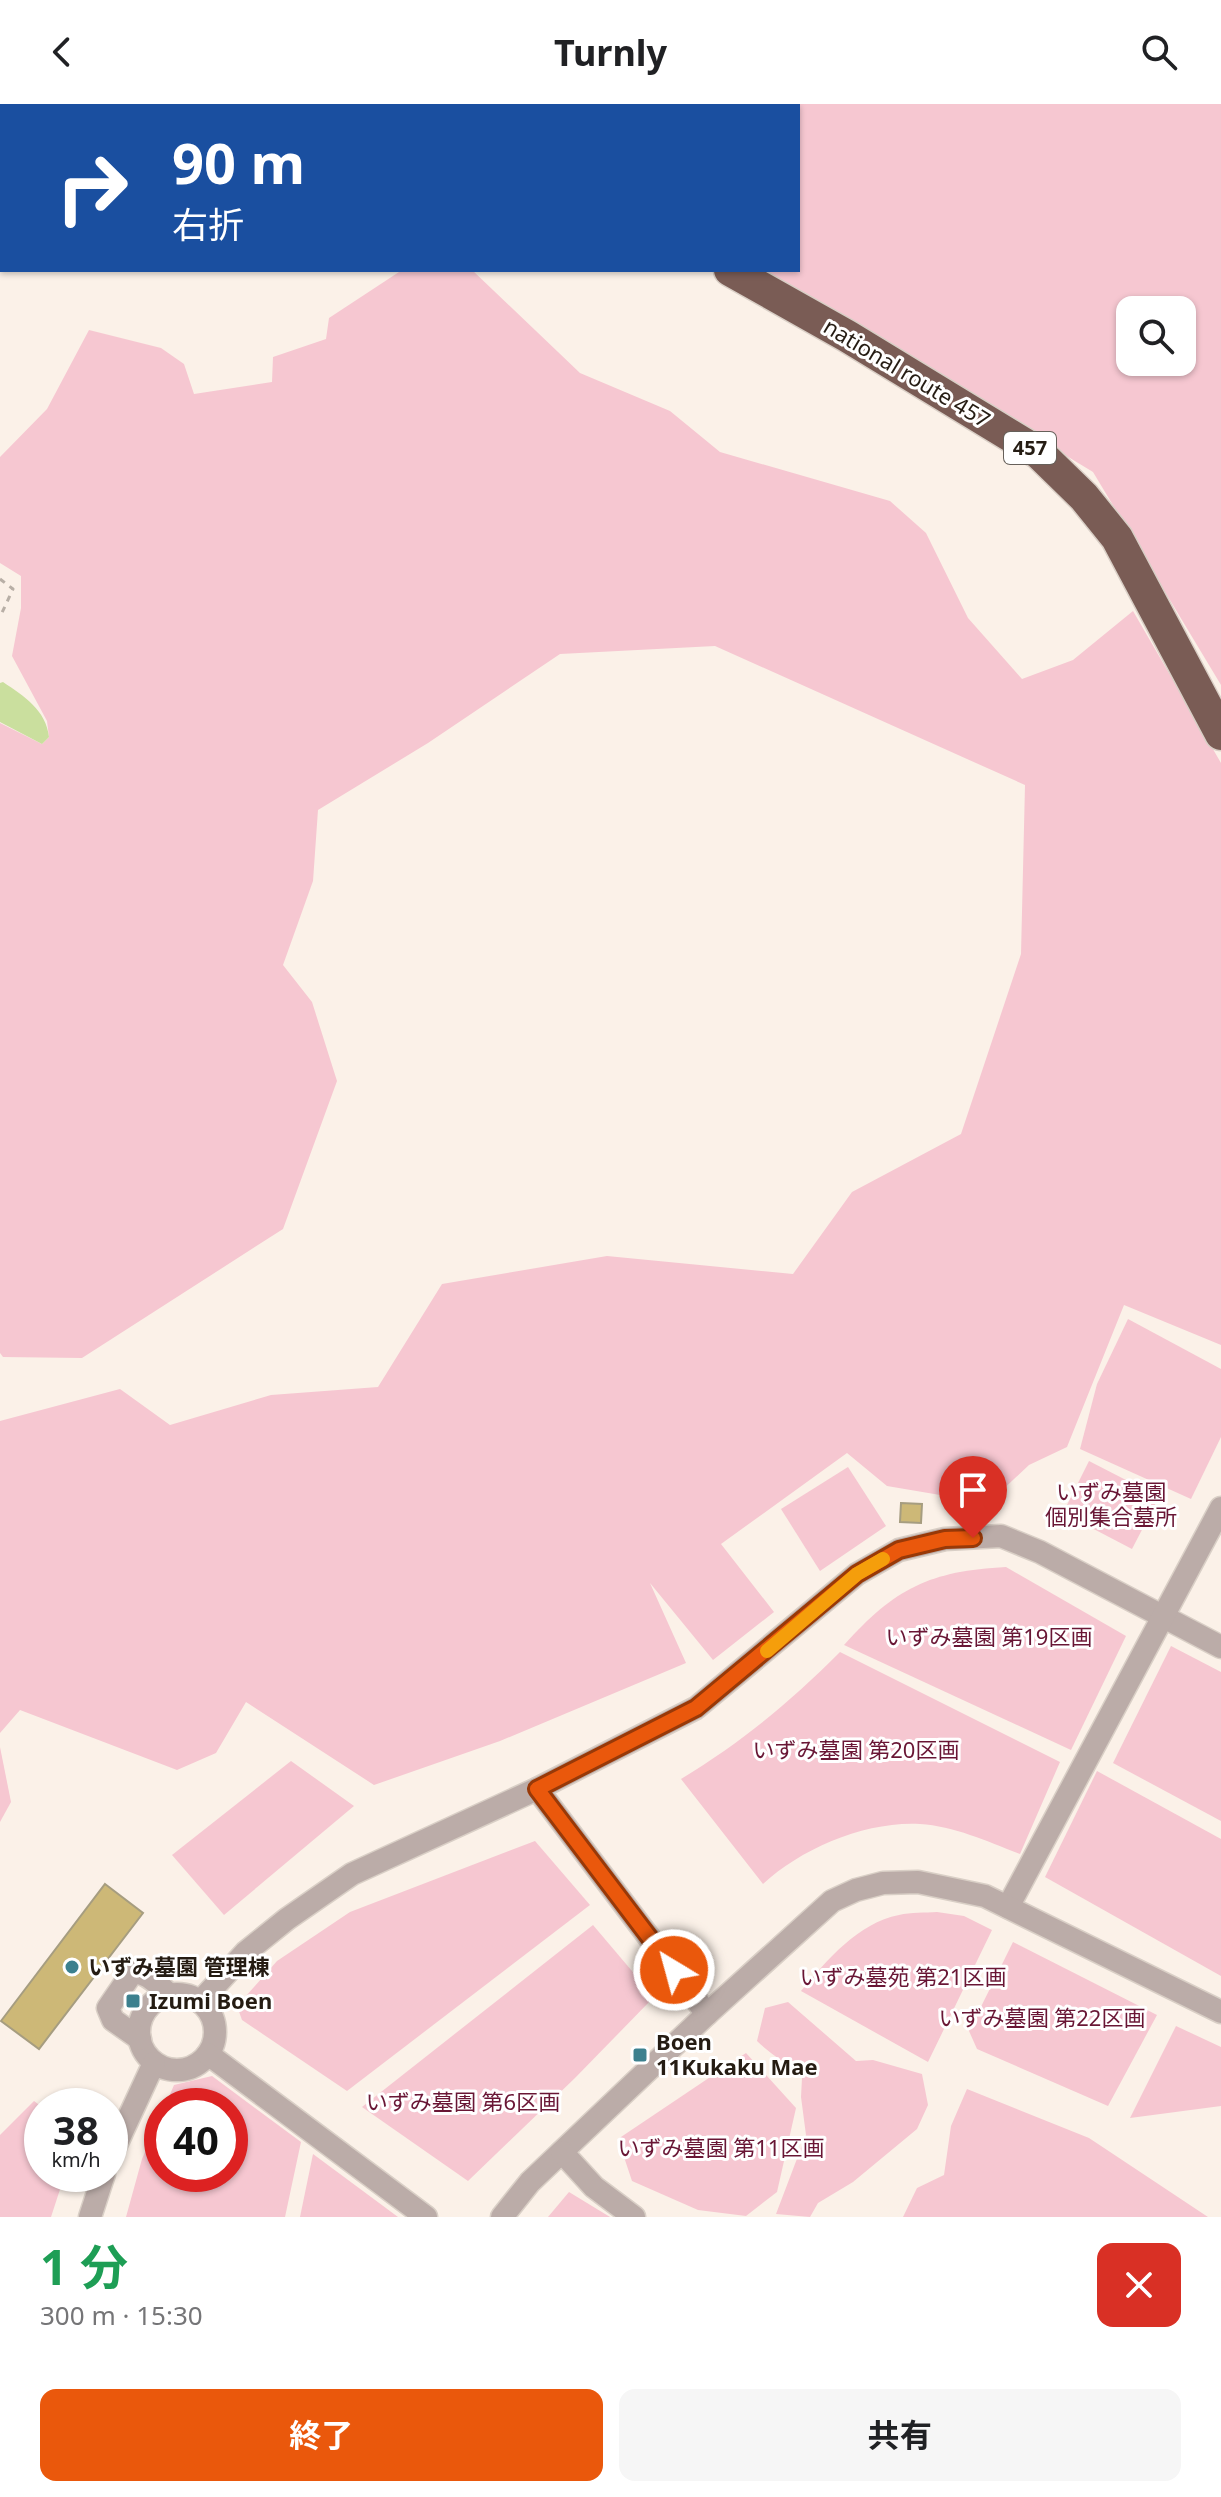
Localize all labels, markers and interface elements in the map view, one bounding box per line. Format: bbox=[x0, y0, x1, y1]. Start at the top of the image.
text: Turnly bbox=[554, 28, 667, 77]
icon: back bbox=[40, 30, 84, 74]
icon: search bbox=[1137, 30, 1181, 74]
text: 90 m bbox=[172, 124, 305, 200]
icon: right bbox=[40, 136, 144, 240]
text: 右折 bbox=[172, 200, 244, 249]
map controls bbox=[1116, 296, 1196, 376]
button: search bbox=[1116, 296, 1196, 376]
street label: national route 457 bbox=[819, 310, 996, 434]
road number: 457 bbox=[1004, 432, 1056, 464]
pin bbox=[939, 1456, 1007, 1538]
icon: arrive bbox=[951, 1468, 995, 1512]
park label: いずみ墓園 個別集合墓所 bbox=[1045, 1476, 1177, 1531]
park label: いずみ墓園 第19区画 bbox=[886, 1621, 1092, 1651]
park label: いずみ墓園 第20区画 bbox=[753, 1734, 959, 1764]
position arrow bbox=[632, 1928, 716, 2012]
place label: いずみ墓園 管理棟 bbox=[88, 1951, 270, 1981]
marker: いずみ墓園 管理棟 bbox=[63, 1958, 81, 1976]
park label: いずみ墓苑 第21区画 bbox=[800, 1961, 1006, 1991]
place label: Izumi Boen bbox=[149, 1985, 272, 2015]
marker: Izumi Boen bbox=[124, 1992, 142, 2010]
park label: いずみ墓園 第22区画 bbox=[939, 2002, 1145, 2032]
place label: Boen 11Kukaku Mae bbox=[656, 2026, 818, 2081]
marker: Boen 11Kukaku Mae bbox=[631, 2046, 649, 2064]
park label: いずみ墓園 第6区画 bbox=[366, 2086, 560, 2116]
speed limit sign: 40 bbox=[144, 2088, 248, 2192]
text: 38 bbox=[53, 2102, 99, 2157]
park label: いずみ墓園 第11区画 bbox=[618, 2132, 824, 2162]
text: km/h bbox=[51, 2146, 101, 2173]
text: 1 分 bbox=[40, 2234, 128, 2299]
button: close bbox=[1097, 2243, 1181, 2327]
text: 300 m · 15:30 bbox=[40, 2297, 203, 2333]
button: 終了 bbox=[40, 2389, 603, 2481]
button: 共有 bbox=[619, 2389, 1181, 2481]

